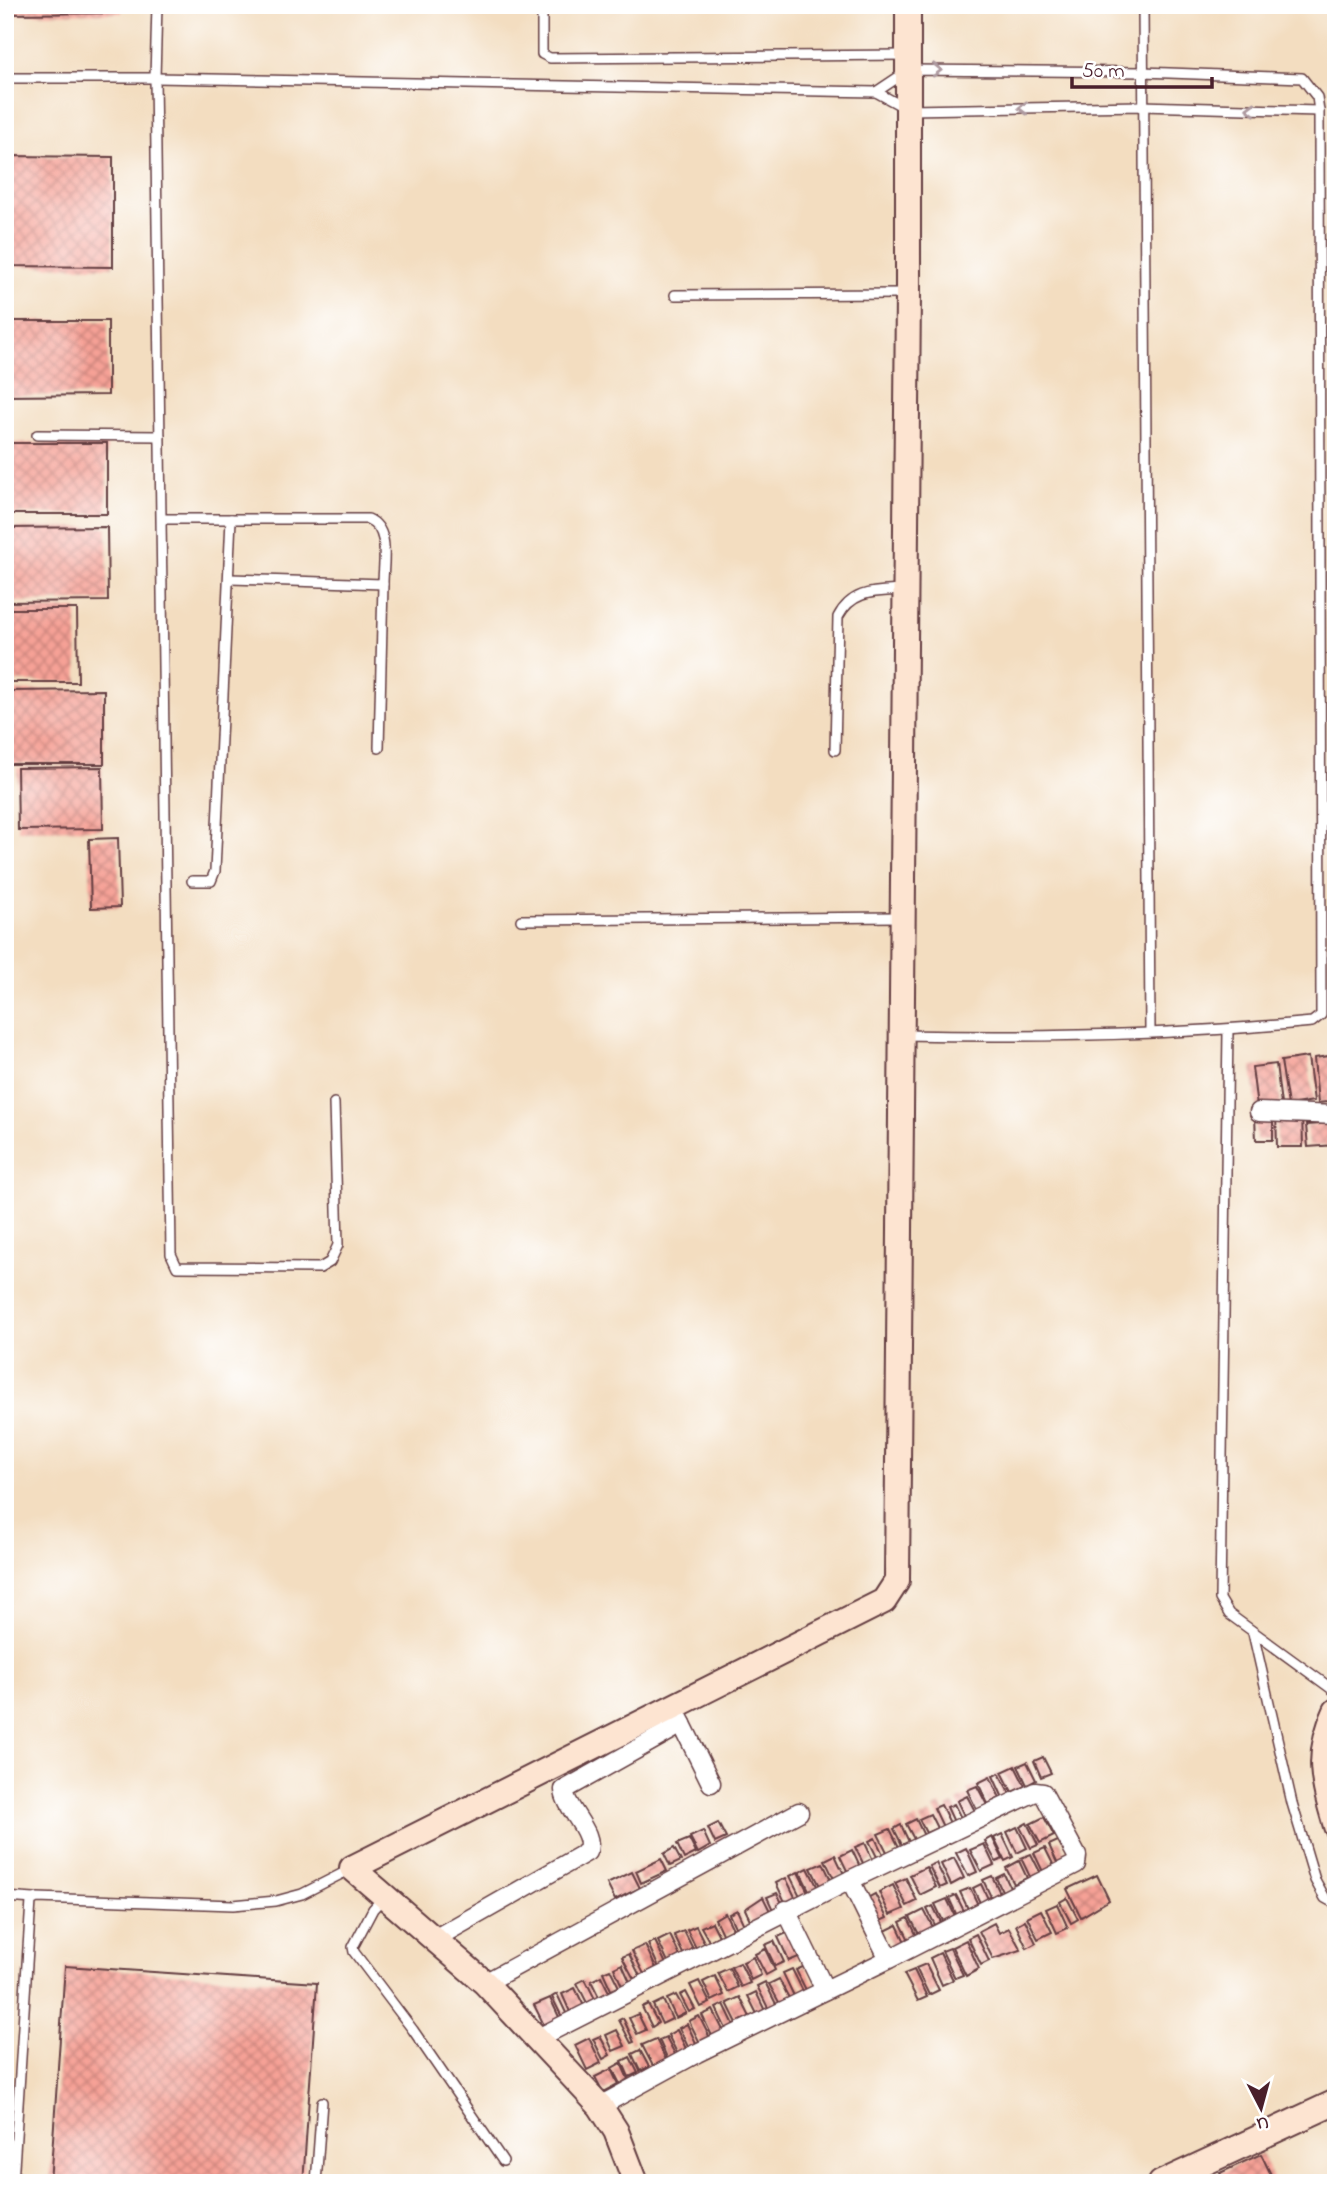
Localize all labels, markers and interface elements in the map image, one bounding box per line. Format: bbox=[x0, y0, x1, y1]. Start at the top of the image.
scale bar bbox=[1072, 46, 1212, 90]
text: 50 m bbox=[1082, 57, 1125, 87]
one-way arrow bbox=[932, 62, 943, 78]
one-way arrow bbox=[1017, 101, 1028, 116]
one-way arrow bbox=[1245, 101, 1255, 117]
north arrow bbox=[1226, 2072, 1296, 2142]
text: U bbox=[1255, 2108, 1270, 2136]

